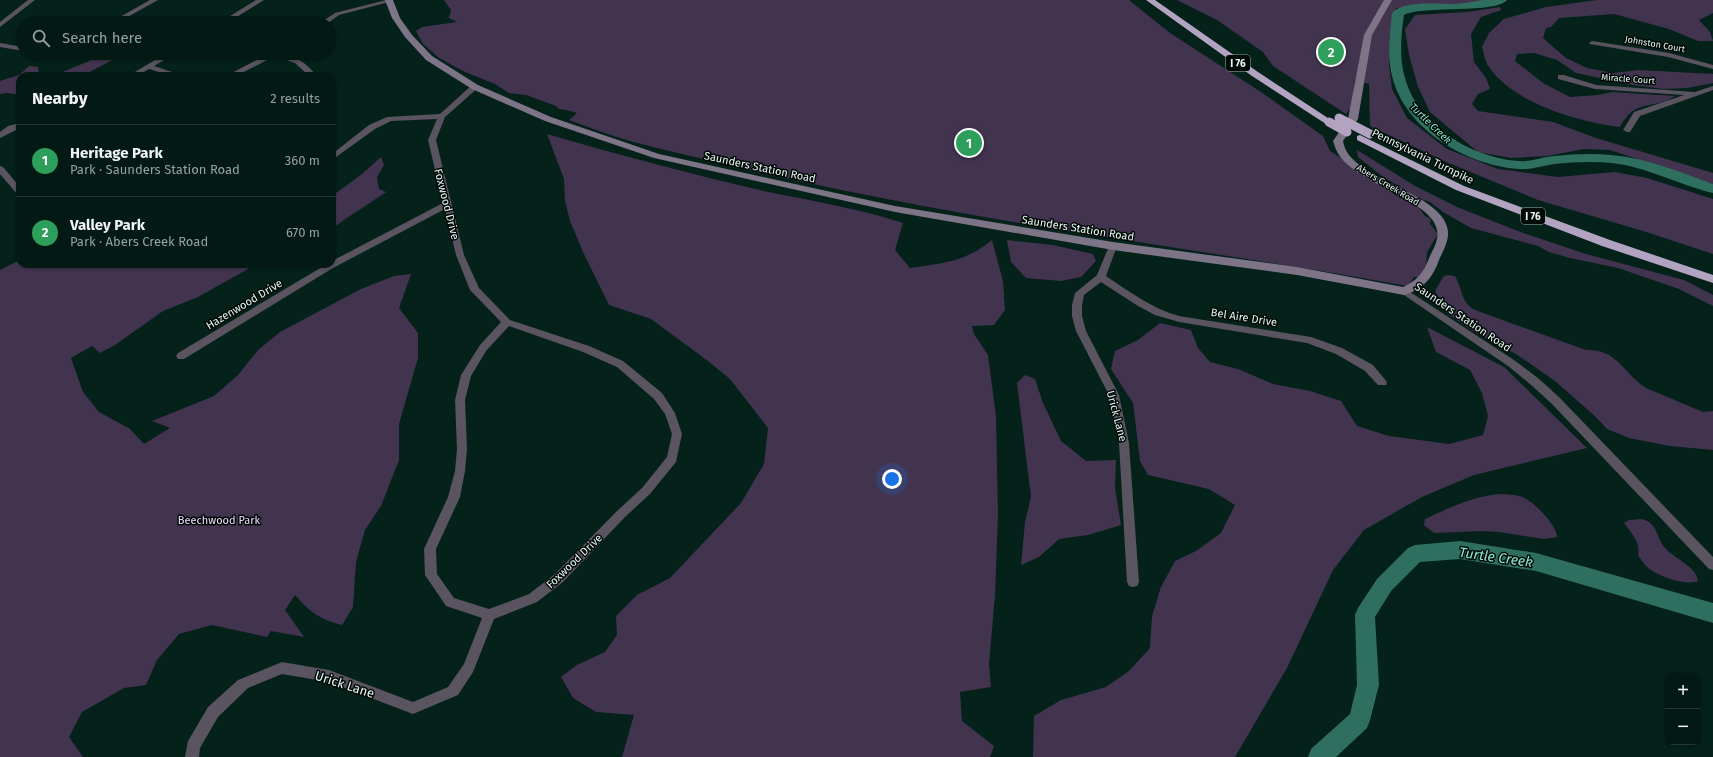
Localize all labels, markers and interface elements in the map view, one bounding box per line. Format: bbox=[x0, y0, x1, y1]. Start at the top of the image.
search box bbox=[16, 16, 336, 60]
icon: search bbox=[30, 27, 52, 49]
text: Search here bbox=[62, 29, 142, 47]
street label: Johnston Court bbox=[1624, 34, 1687, 54]
pin: 2 bbox=[1318, 37, 1344, 67]
road number: I 76 bbox=[1226, 55, 1250, 71]
street label: Miracle Court bbox=[1601, 72, 1656, 86]
text: Nearby bbox=[32, 88, 87, 109]
text: 2 results bbox=[270, 91, 320, 106]
water label: Turtle Creek bbox=[1407, 101, 1454, 147]
street label: Pennsylvania Turnpike bbox=[1370, 126, 1476, 187]
pin: 1 bbox=[956, 128, 982, 158]
text: Heritage Park bbox=[70, 144, 163, 162]
street label: Saunders Station Road bbox=[703, 149, 817, 186]
text: 1 bbox=[42, 153, 48, 168]
text: 360 m bbox=[285, 153, 320, 168]
text: Park · Saunders Station Road bbox=[70, 162, 240, 177]
street label: Abers Creek Road bbox=[1355, 162, 1421, 208]
street label: Foxwood Drive bbox=[431, 167, 462, 241]
road number: I 76 bbox=[1521, 208, 1545, 224]
street label: Saunders Station Road bbox=[1021, 213, 1135, 244]
text: Valley Park bbox=[70, 216, 145, 234]
text: 2 bbox=[42, 225, 48, 240]
text: 670 m bbox=[286, 225, 320, 240]
text: Park · Abers Creek Road bbox=[70, 234, 208, 249]
street label: Hazenwood Drive bbox=[204, 277, 285, 332]
street label: Saunders Station Road bbox=[1412, 280, 1513, 355]
street label: Bel Aire Drive bbox=[1210, 306, 1278, 329]
street label: Urick Lane bbox=[1103, 389, 1130, 443]
your location bbox=[882, 469, 902, 489]
park label: Beechwood Park bbox=[178, 514, 260, 527]
street label: Foxwood Drive bbox=[544, 531, 605, 591]
water label: Turtle Creek bbox=[1458, 544, 1534, 571]
street label: Urick Lane bbox=[313, 668, 377, 701]
map controls bbox=[1665, 673, 1701, 745]
button: + bbox=[1665, 673, 1701, 709]
button: − bbox=[1665, 709, 1701, 745]

